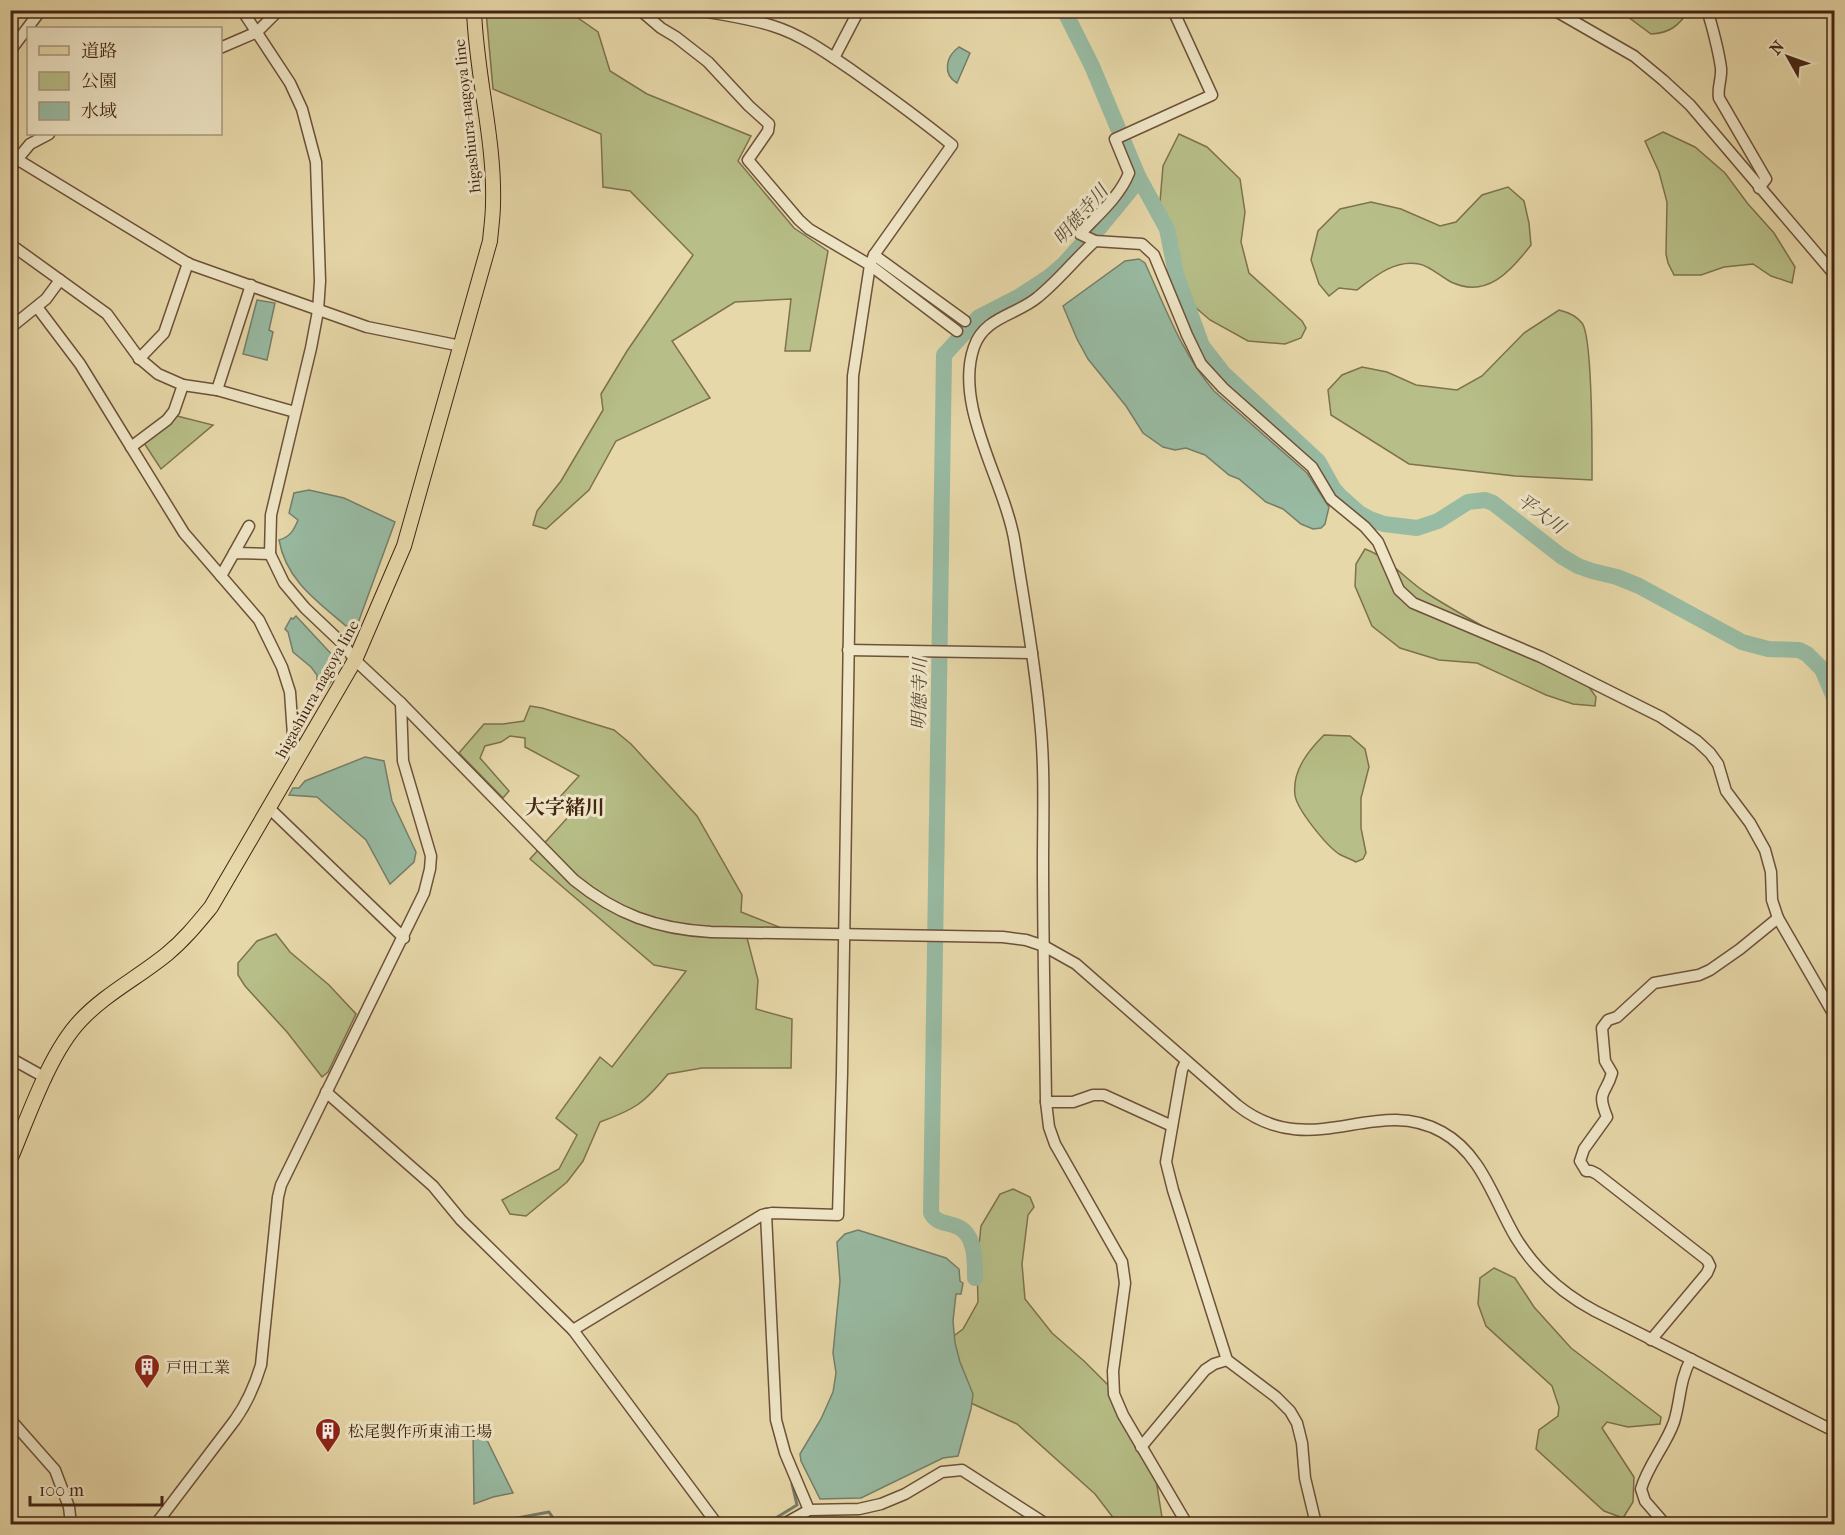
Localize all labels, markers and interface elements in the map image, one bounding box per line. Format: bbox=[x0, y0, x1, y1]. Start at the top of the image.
legend bbox=[27, 27, 222, 135]
north arrow bbox=[1758, 27, 1818, 87]
text: N bbox=[1766, 36, 1789, 58]
street label: higashiura-nagoya line bbox=[449, 38, 485, 194]
text: 道路 bbox=[81, 41, 117, 62]
text: 公園 bbox=[81, 71, 117, 92]
text: 水域 bbox=[81, 101, 117, 122]
water label: 明徳寺川 bbox=[1049, 179, 1114, 249]
water label: 平大川 bbox=[1513, 490, 1571, 540]
street label: higashiura-nagoya line bbox=[271, 617, 363, 761]
water label: 明徳寺川 bbox=[909, 656, 931, 730]
district label: 大字緒川 bbox=[525, 796, 605, 819]
building icon: 戸田工業 bbox=[132, 1352, 162, 1390]
place label: 戸田工業 bbox=[166, 1358, 230, 1377]
building icon: 松尾製作所東浦工場 bbox=[313, 1416, 343, 1454]
place label: 松尾製作所東浦工場 bbox=[348, 1422, 492, 1441]
scale bar bbox=[30, 1469, 162, 1507]
text: 100 m bbox=[39, 1480, 84, 1501]

